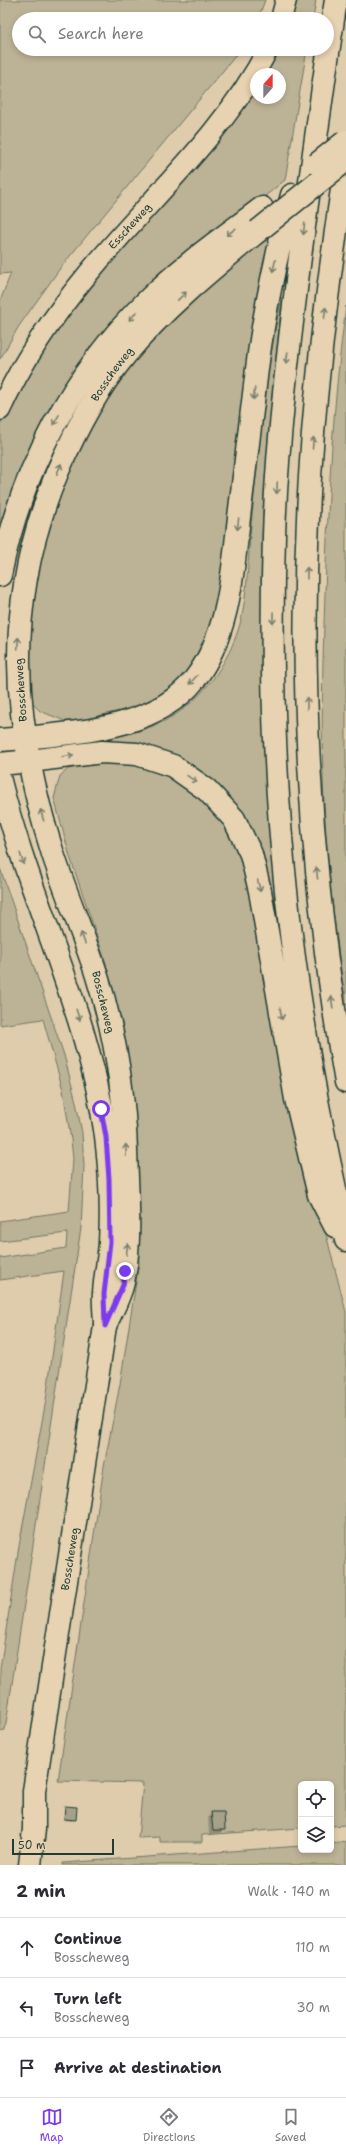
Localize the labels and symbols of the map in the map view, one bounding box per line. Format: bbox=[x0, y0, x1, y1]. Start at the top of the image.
north arrow bbox=[250, 68, 286, 104]
street label: Esscheweg bbox=[105, 199, 155, 252]
one-way arrow bbox=[300, 222, 307, 235]
one-way arrow bbox=[226, 227, 237, 236]
one-way arrow bbox=[270, 259, 277, 272]
one-way arrow bbox=[176, 292, 186, 301]
one-way arrow bbox=[322, 307, 329, 320]
one-way arrow bbox=[128, 311, 138, 321]
street label: Bosscheweg bbox=[87, 343, 137, 404]
one-way arrow bbox=[283, 351, 291, 364]
one-way arrow bbox=[250, 388, 257, 401]
one-way arrow bbox=[52, 414, 60, 426]
one-way arrow bbox=[309, 437, 316, 450]
one-way arrow bbox=[56, 463, 63, 475]
one-way arrow bbox=[273, 481, 280, 494]
one-way arrow bbox=[235, 517, 242, 530]
one-way arrow bbox=[303, 567, 311, 580]
one-way arrow bbox=[269, 611, 277, 624]
one-way arrow bbox=[15, 637, 22, 650]
street label: Bosscheweg bbox=[11, 657, 31, 722]
one-way arrow bbox=[188, 675, 197, 686]
one-way arrow bbox=[304, 697, 311, 710]
one-way arrow bbox=[61, 752, 74, 760]
one-way arrow bbox=[186, 775, 197, 783]
one-way arrow bbox=[38, 809, 45, 822]
one-way arrow bbox=[19, 852, 26, 865]
one-way arrow bbox=[313, 867, 321, 880]
one-way arrow bbox=[255, 879, 263, 892]
one-way arrow bbox=[79, 933, 87, 945]
street label: Bosscheweg bbox=[88, 969, 118, 1035]
one-way arrow bbox=[328, 996, 336, 1009]
one-way arrow bbox=[278, 1007, 286, 1020]
one-way arrow bbox=[75, 1008, 82, 1021]
route start bbox=[92, 1100, 110, 1118]
one-way arrow bbox=[122, 1144, 129, 1157]
one-way arrow bbox=[124, 1243, 131, 1256]
route end bbox=[116, 1262, 134, 1280]
street label: Bosscheweg bbox=[58, 1526, 82, 1592]
scale bar bbox=[12, 1837, 114, 1856]

